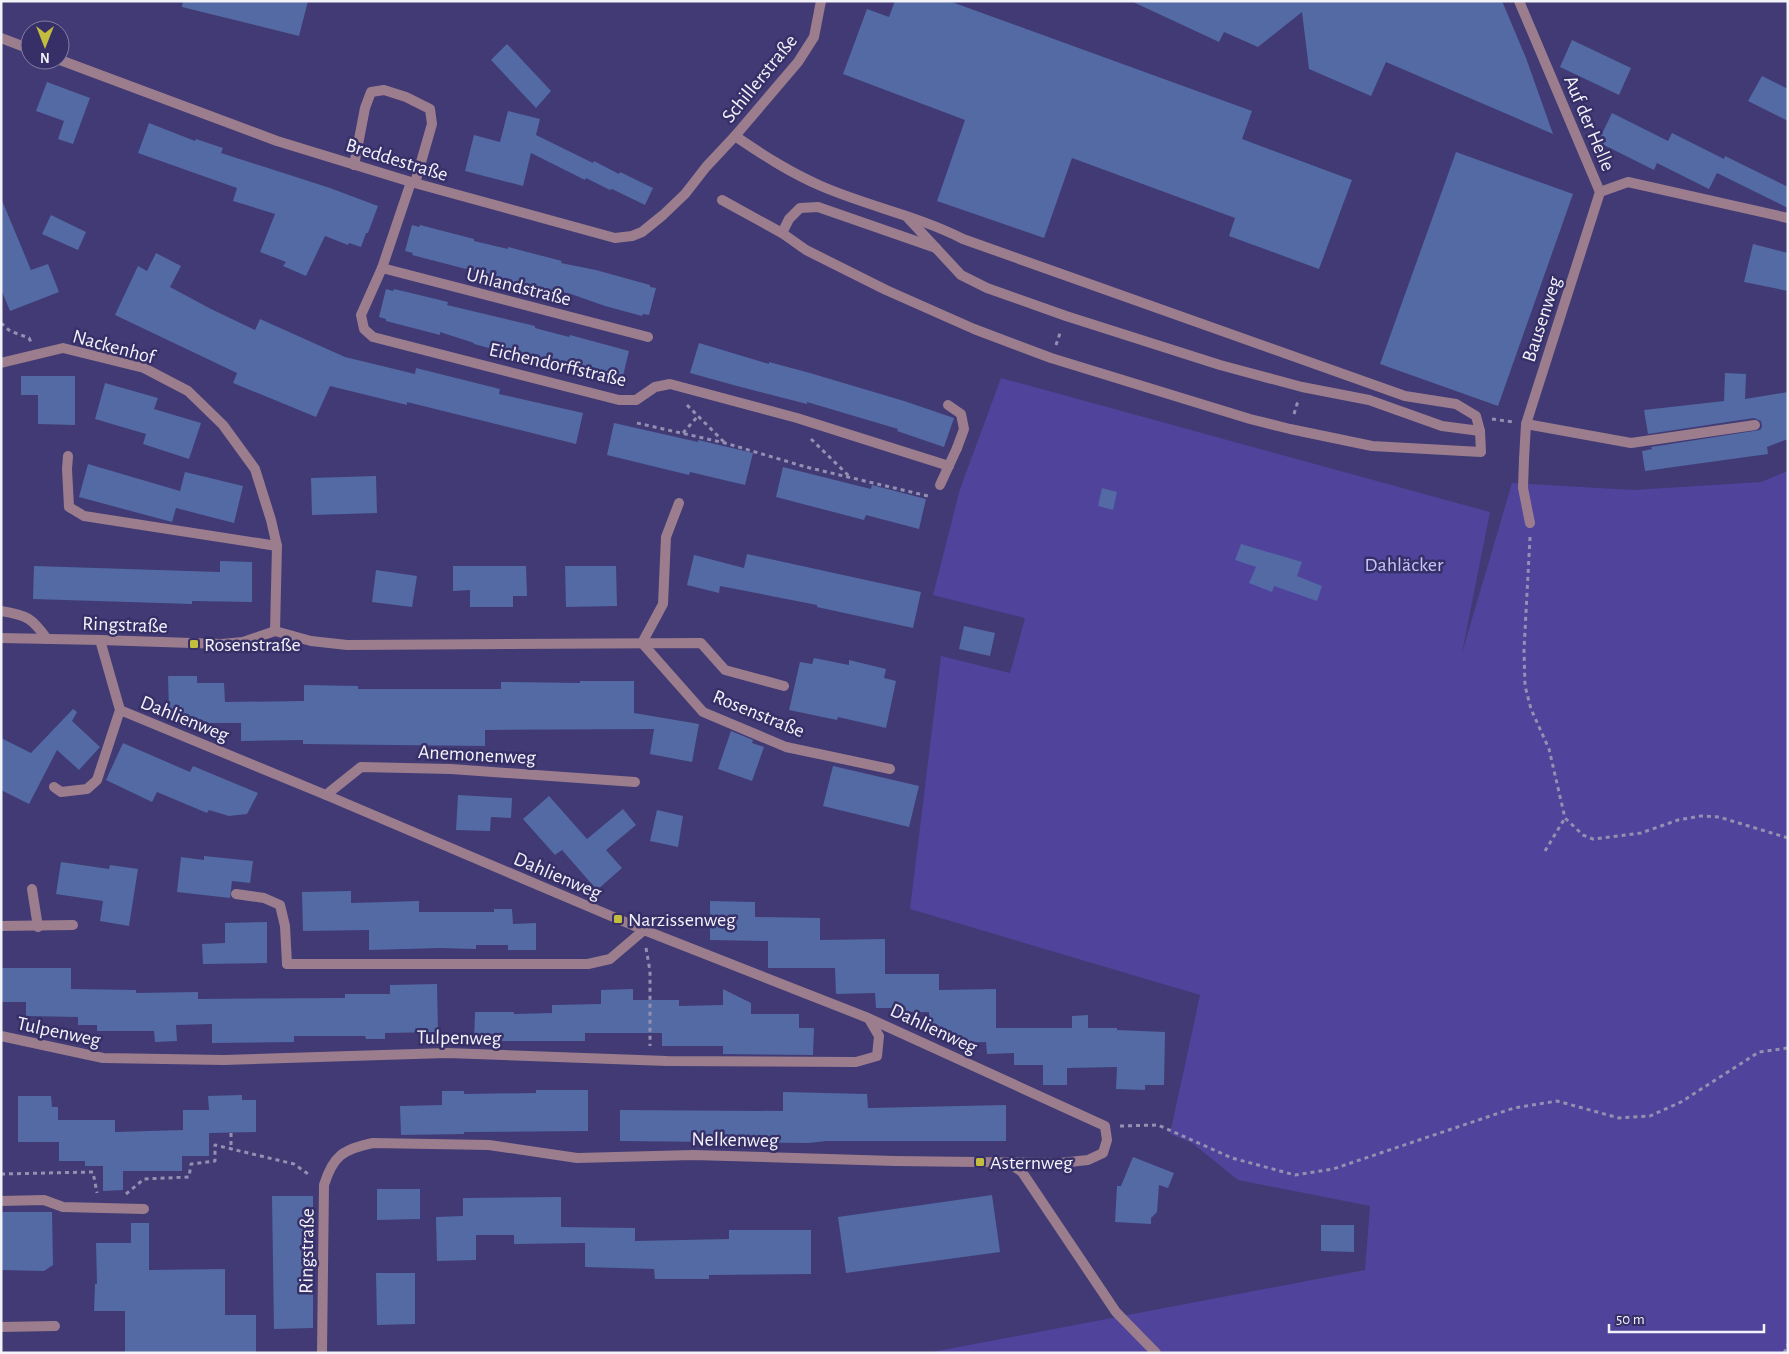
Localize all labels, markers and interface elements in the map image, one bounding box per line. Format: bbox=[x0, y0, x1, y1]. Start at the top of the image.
north arrow bbox=[20, 20, 70, 70]
street label: Schillerstraße bbox=[718, 31, 801, 127]
text: N bbox=[40, 50, 50, 64]
street label: Auf der Helle bbox=[1560, 73, 1618, 174]
street label: Breddestraße bbox=[343, 135, 450, 185]
street label: Uhlandstraße bbox=[464, 264, 573, 310]
street label: Bausenweg bbox=[1519, 274, 1565, 365]
street label: Nackenhof bbox=[70, 326, 158, 368]
street label: Eichendorffstraße bbox=[487, 339, 628, 390]
park label: Dahläcker bbox=[1365, 555, 1444, 575]
street label: Ringstraße bbox=[82, 614, 168, 636]
place label: Rosenstraße bbox=[204, 635, 301, 655]
marker: Rosenstraße bbox=[188, 638, 200, 650]
street label: Rosenstraße bbox=[710, 687, 807, 741]
street label: Dahlienweg bbox=[138, 692, 232, 746]
street label: Anemonenweg bbox=[418, 742, 537, 768]
street label: Dahlienweg bbox=[511, 848, 605, 903]
place label: Narzissenweg bbox=[628, 910, 736, 930]
marker: Narzissenweg bbox=[612, 913, 624, 925]
street label: Dahlienweg bbox=[887, 1000, 980, 1058]
street label: Tulpenweg bbox=[15, 1013, 103, 1051]
street label: Tulpenweg bbox=[416, 1027, 502, 1049]
street label: Nelkenweg bbox=[691, 1129, 779, 1151]
place label: Asternweg bbox=[990, 1153, 1073, 1173]
marker: Asternweg bbox=[974, 1156, 986, 1168]
street label: Ringstraße bbox=[296, 1208, 318, 1294]
scale bar bbox=[1609, 1302, 1764, 1334]
text: 50 m bbox=[1616, 1312, 1645, 1327]

